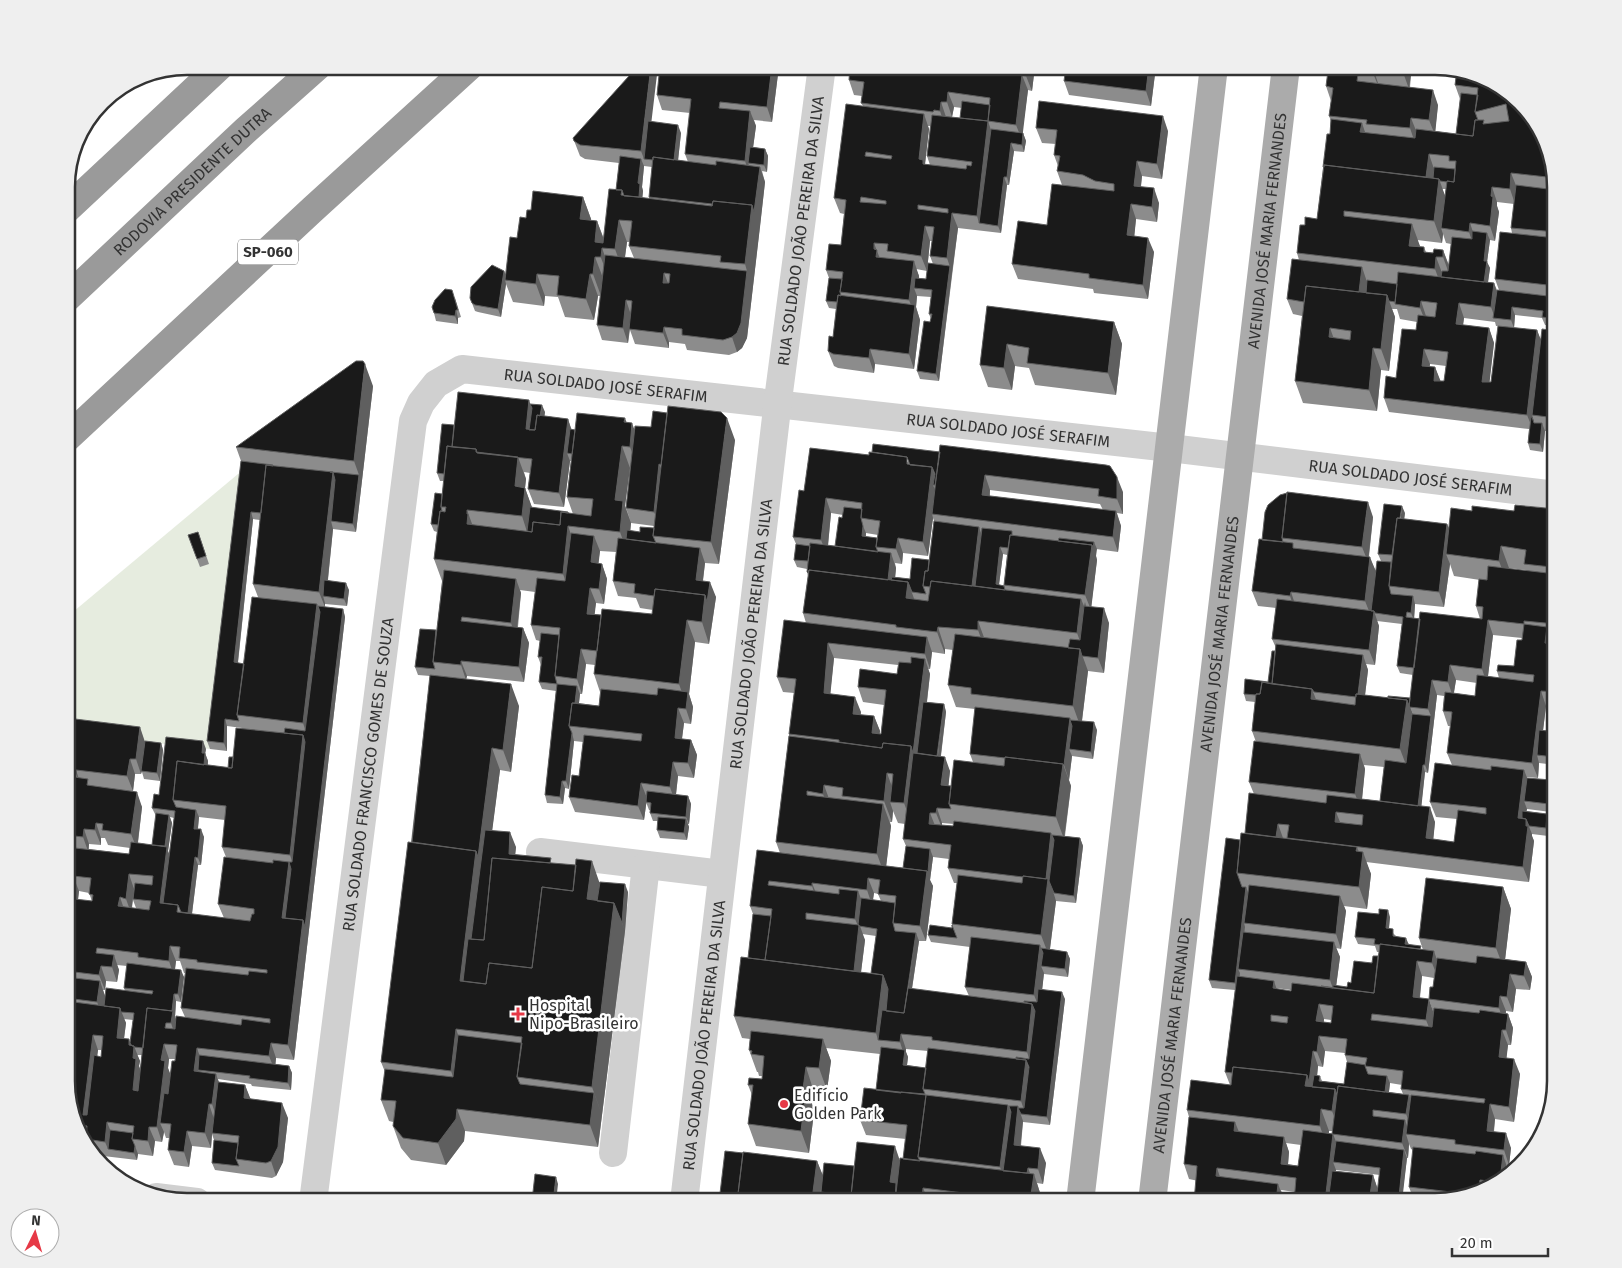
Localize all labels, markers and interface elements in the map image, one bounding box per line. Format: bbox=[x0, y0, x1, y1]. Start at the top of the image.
street label: RUA SOLDADO JOÃO PEREIRA DA SILVA bbox=[774, 94, 828, 367]
street label: RODOVIA PRESIDENTE DUTRA bbox=[109, 103, 276, 260]
street label: AVENIDA JOSÉ MARIA FERNANDES bbox=[1244, 112, 1290, 350]
road number: SP-060 bbox=[238, 240, 298, 264]
street label: RUA SOLDADO JOSÉ SERAFIM bbox=[503, 365, 709, 406]
street label: RUA SOLDADO JOSÉ SERAFIM bbox=[905, 410, 1111, 451]
street label: RUA SOLDADO JOSÉ SERAFIM bbox=[1308, 456, 1513, 500]
street label: RUA SOLDADO JOÃO PEREIRA DA SILVA bbox=[726, 497, 776, 770]
street label: AVENIDA JOSÉ MARIA FERNANDES bbox=[1196, 515, 1243, 753]
street label: RUA SOLDADO FRANCISCO GOMES DE SOUZA bbox=[339, 616, 398, 933]
street label: RUA SOLDADO JOÃO PEREIRA DA SILVA bbox=[679, 898, 729, 1171]
street label: AVENIDA JOSÉ MARIA FERNANDES bbox=[1149, 916, 1196, 1154]
place label: Hospital Nipo-Brasileiro bbox=[529, 996, 639, 1033]
marker: Hospital Nipo-Brasileiro bbox=[511, 1007, 525, 1021]
place label: Edifício Golden Park bbox=[794, 1086, 882, 1123]
marker: Edifício Golden Park bbox=[778, 1098, 790, 1110]
north arrow bbox=[10, 1208, 60, 1258]
text: N bbox=[31, 1212, 41, 1229]
scale bar bbox=[1452, 1226, 1548, 1258]
text: 20 m bbox=[1460, 1234, 1493, 1252]

